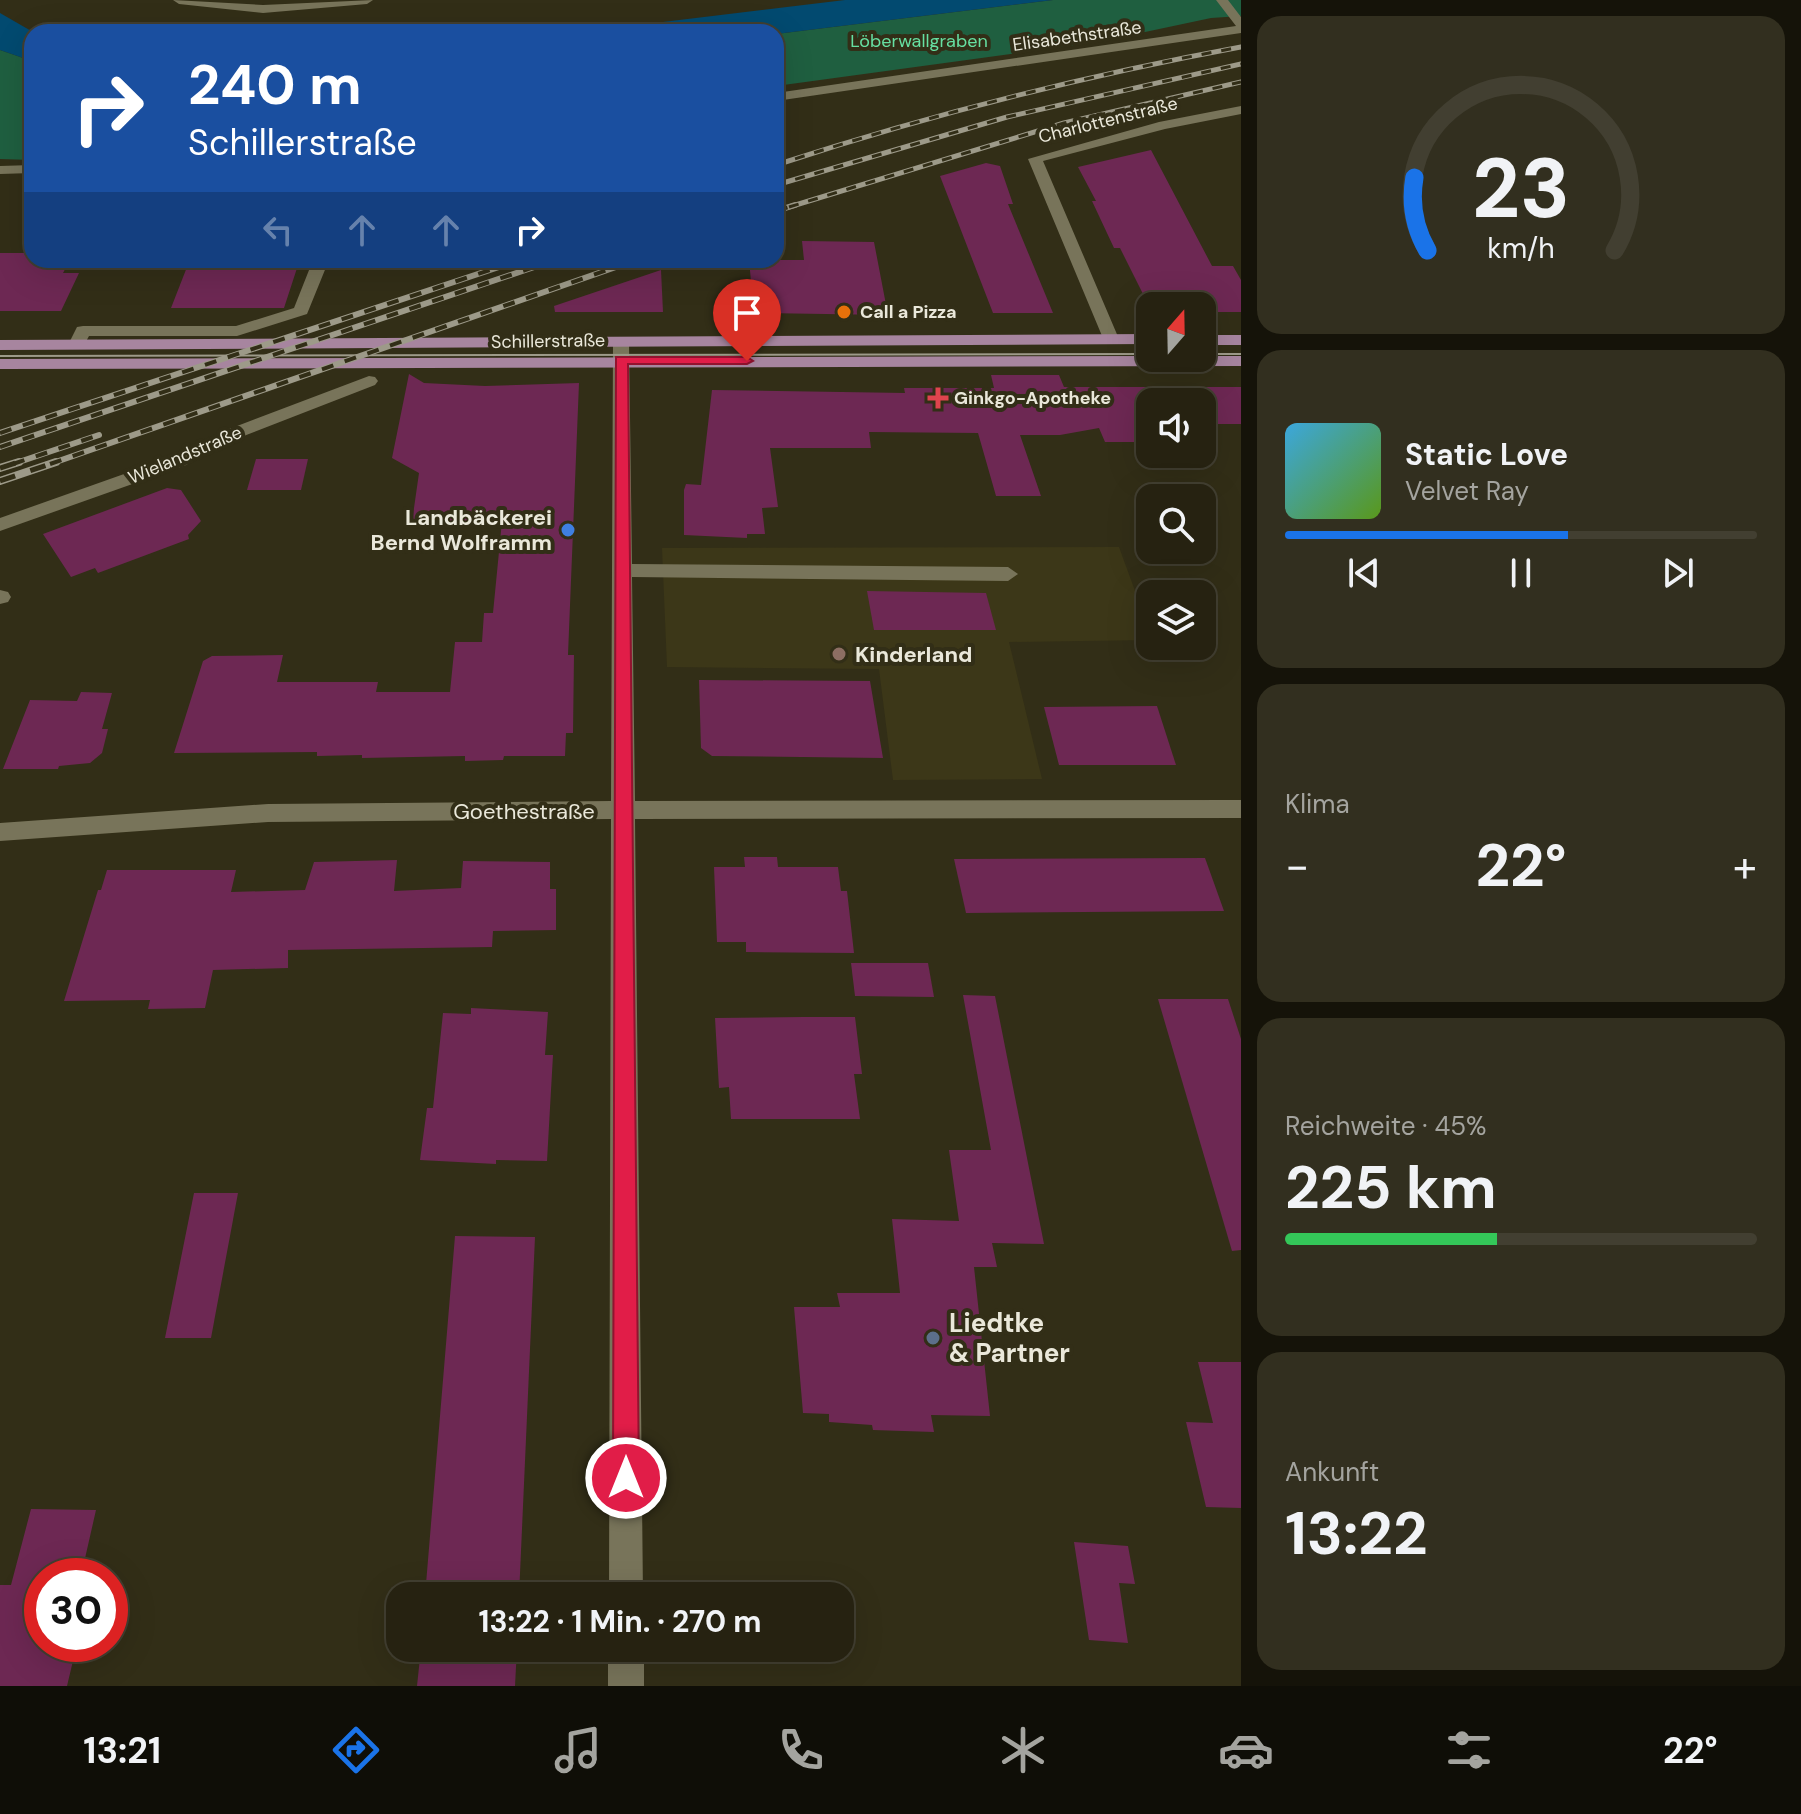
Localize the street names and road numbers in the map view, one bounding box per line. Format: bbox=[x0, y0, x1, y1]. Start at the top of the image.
street label: Elisabethstraße bbox=[1011, 15, 1143, 57]
street label: Charlottenstraße bbox=[1036, 91, 1180, 149]
street label: Schillerstraße bbox=[491, 328, 605, 354]
street label: Wielandstraße bbox=[124, 420, 246, 490]
street label: Goethestraße bbox=[453, 797, 595, 826]

